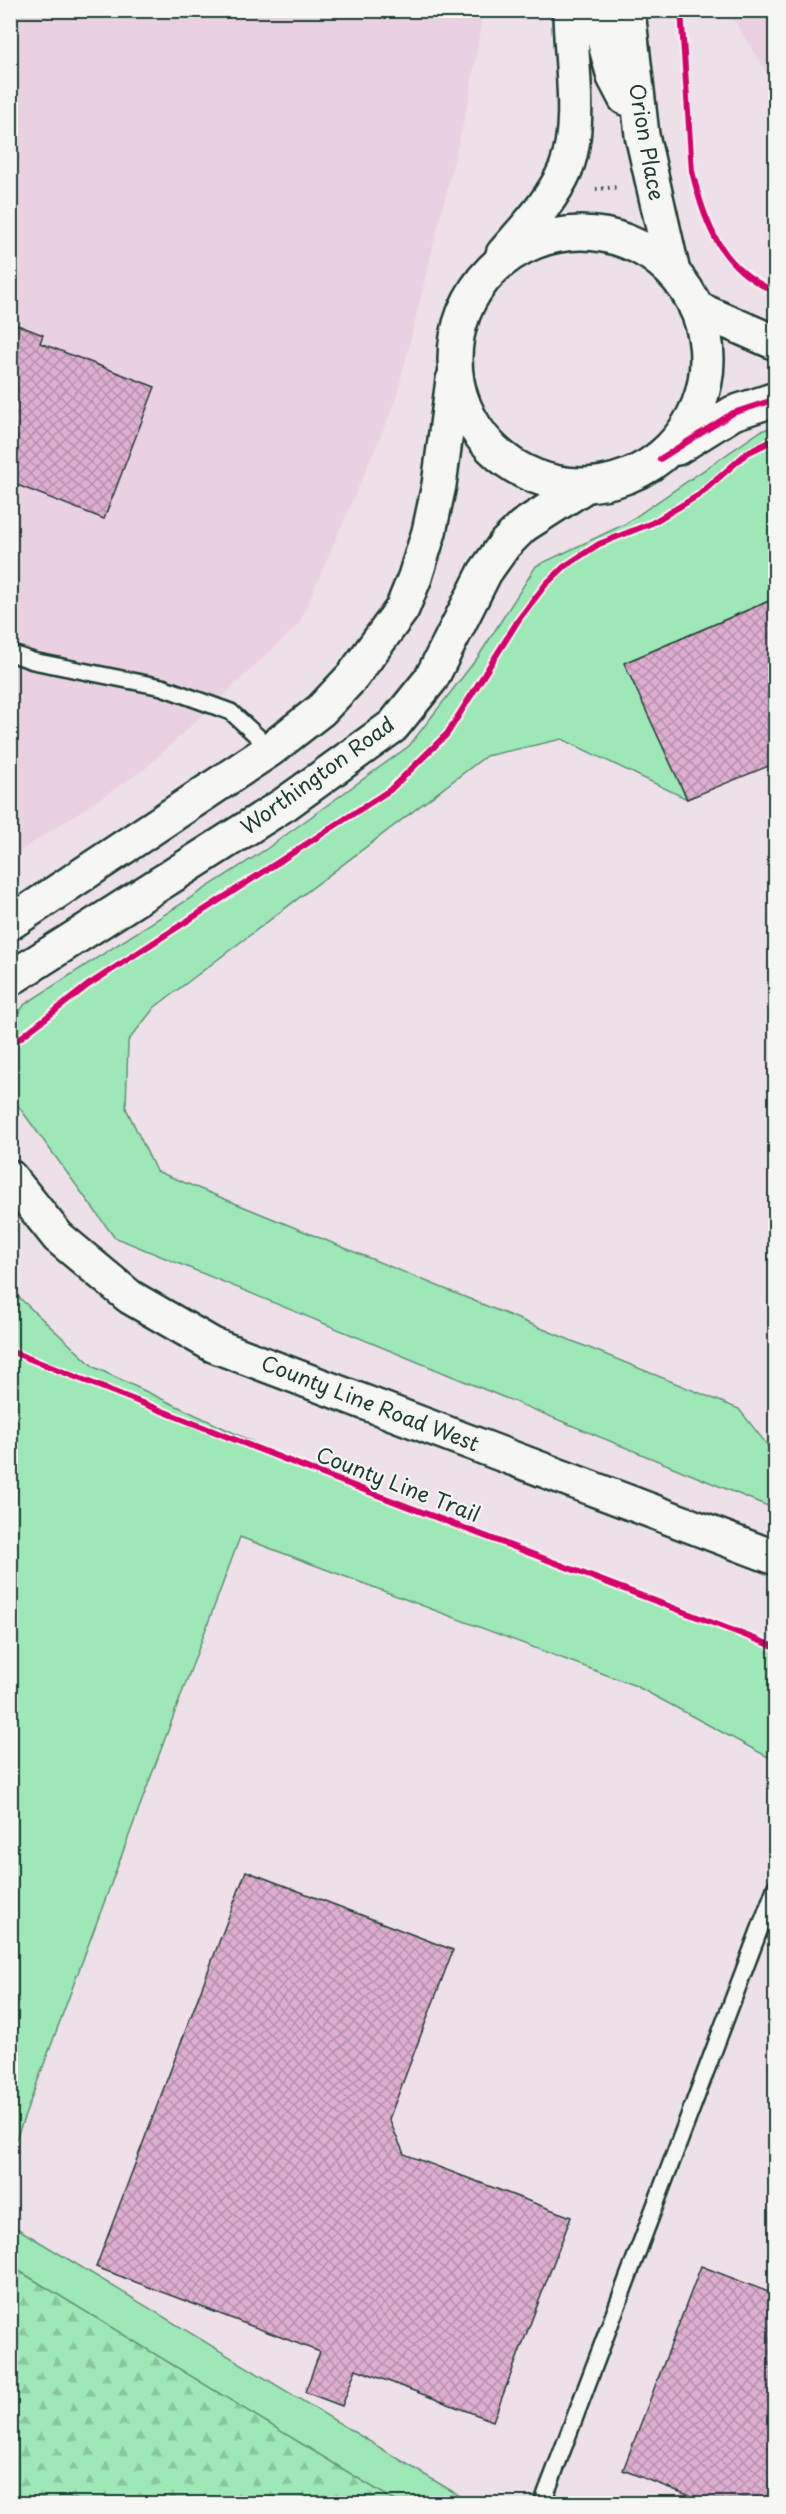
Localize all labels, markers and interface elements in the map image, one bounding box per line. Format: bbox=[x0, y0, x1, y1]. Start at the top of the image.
street label: Orion Place bbox=[622, 81, 674, 203]
street label: Worthington Road bbox=[233, 708, 400, 841]
street label: County Line Road West bbox=[257, 1346, 484, 1458]
street label: County Line Trail bbox=[312, 1437, 485, 1529]

